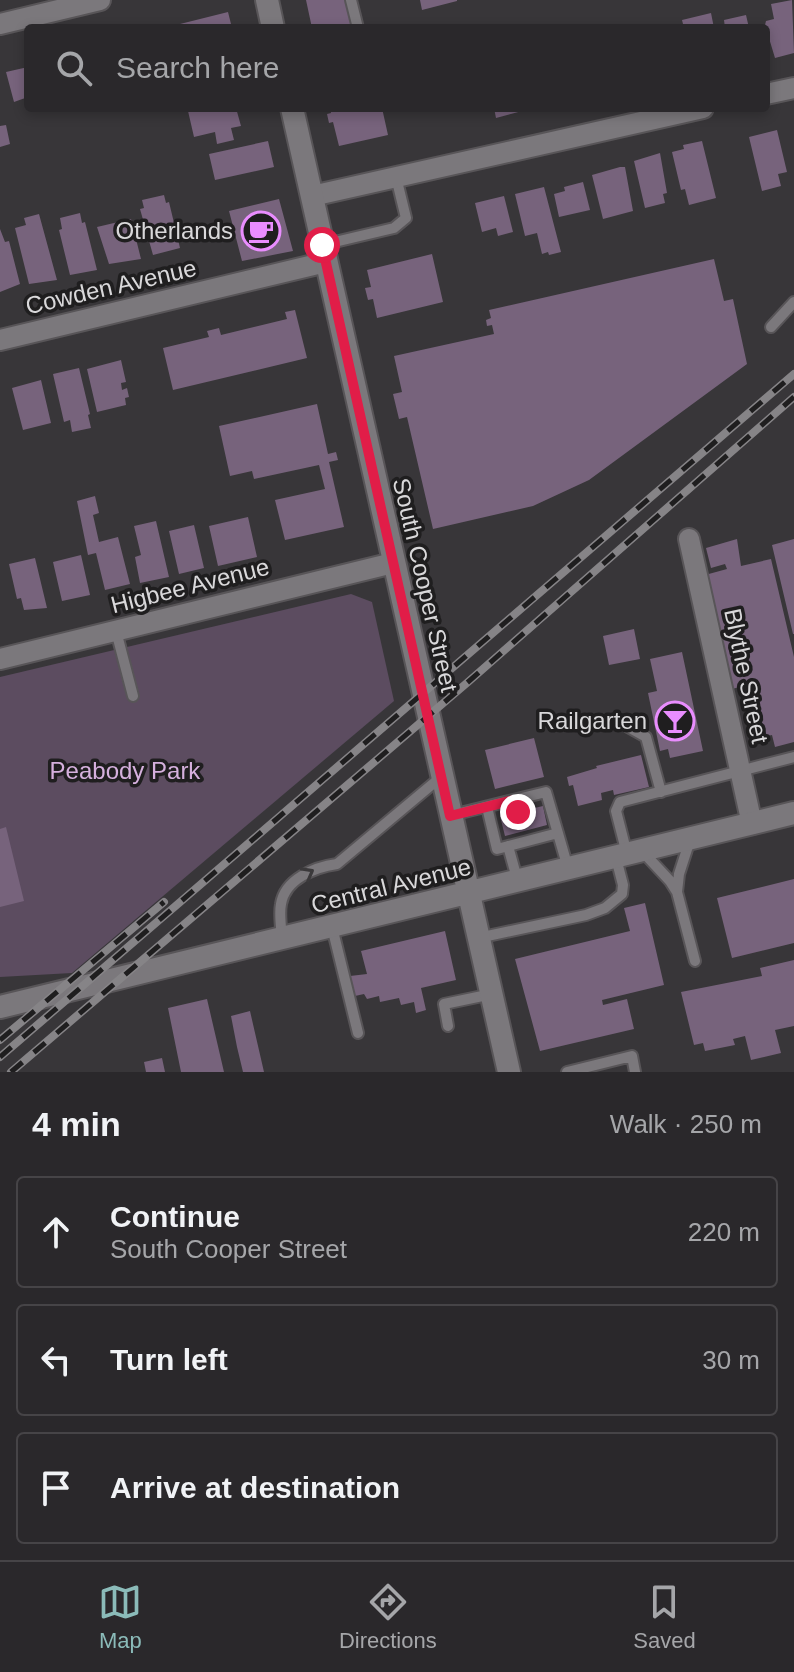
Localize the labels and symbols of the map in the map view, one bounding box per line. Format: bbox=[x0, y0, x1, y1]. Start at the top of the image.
cafe icon: Otherlands bbox=[240, 210, 282, 252]
place label: Otherlands bbox=[116, 217, 233, 244]
route start bbox=[304, 227, 340, 263]
street label: Cowden Avenue bbox=[23, 254, 199, 319]
street label: South Cooper Street bbox=[388, 475, 463, 695]
street label: Higbee Avenue bbox=[108, 553, 272, 618]
street label: Blythe Street bbox=[719, 606, 774, 746]
bar icon: Railgarten bbox=[654, 700, 696, 742]
place label: Railgarten bbox=[538, 707, 647, 734]
park label: Peabody Park bbox=[50, 757, 201, 784]
route end bbox=[500, 794, 536, 830]
street label: Central Avenue bbox=[308, 853, 474, 918]
one-way arrow bbox=[299, 867, 313, 883]

